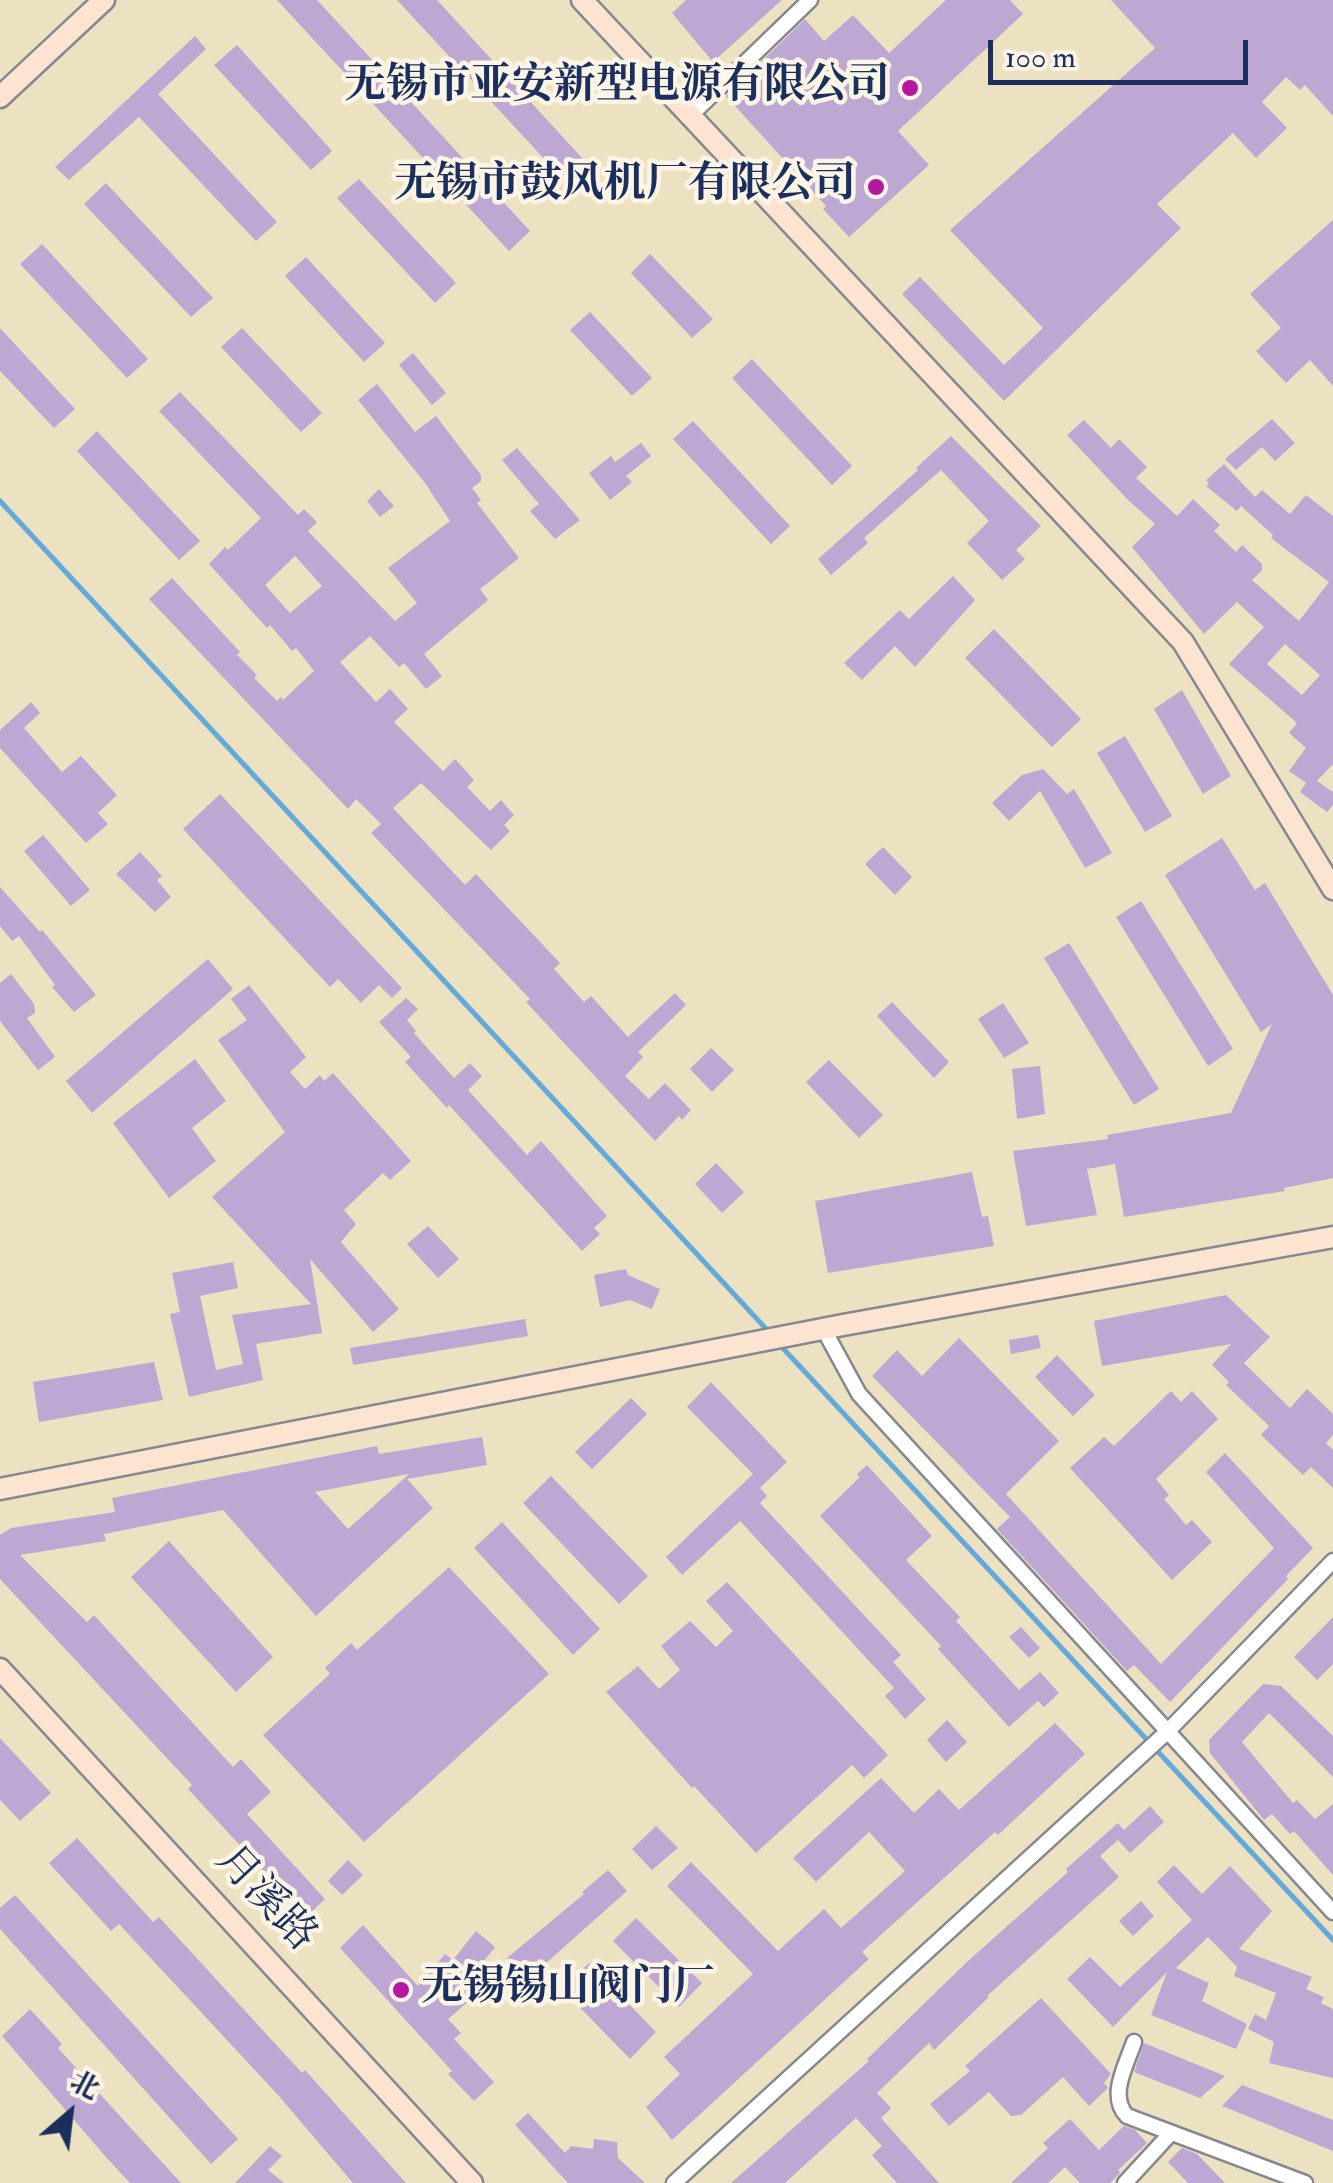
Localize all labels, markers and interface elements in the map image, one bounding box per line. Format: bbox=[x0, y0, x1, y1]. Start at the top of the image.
scale bar bbox=[993, 20, 1253, 82]
text: 100 m bbox=[1005, 39, 1076, 76]
place label: 无锡市亚安新型电源有限公司 bbox=[344, 63, 890, 113]
marker: 无锡市亚安新型电源有限公司 bbox=[899, 77, 921, 99]
place label: 无锡市鼓风机厂有限公司 bbox=[394, 162, 856, 212]
marker: 无锡市鼓风机厂有限公司 bbox=[865, 176, 887, 198]
street label: 月溪路 bbox=[203, 1837, 325, 1963]
place label: 无锡锡山阀门厂 bbox=[421, 1965, 715, 2015]
marker: 无锡锡山阀门厂 bbox=[390, 1979, 412, 2001]
north arrow bbox=[20, 2063, 120, 2163]
text: 北 bbox=[64, 2064, 105, 2108]

